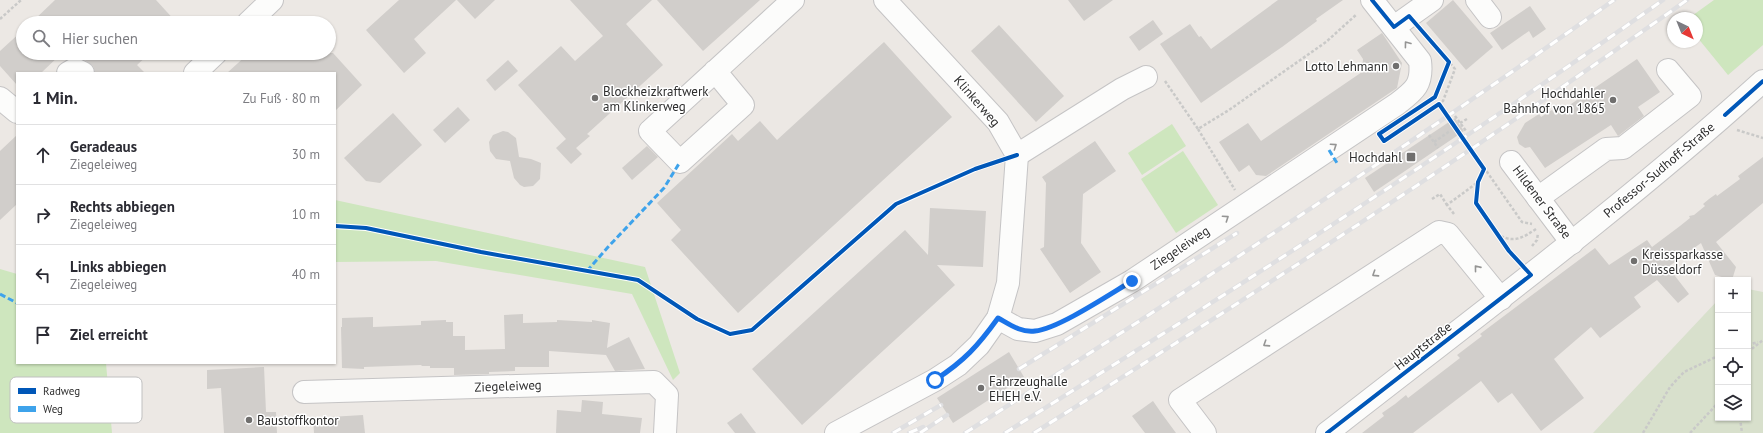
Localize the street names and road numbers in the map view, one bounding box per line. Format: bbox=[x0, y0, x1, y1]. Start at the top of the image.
street label: Klinkerweg bbox=[950, 72, 1004, 130]
street label: Professor-Sudhoff-Straße bbox=[1600, 119, 1718, 221]
street label: Hildener Straße bbox=[1509, 162, 1575, 242]
street label: Ziegeleiweg bbox=[1147, 222, 1213, 274]
street label: Hauptstraße bbox=[1391, 318, 1455, 374]
street label: Ziegeleiweg bbox=[474, 376, 542, 396]

